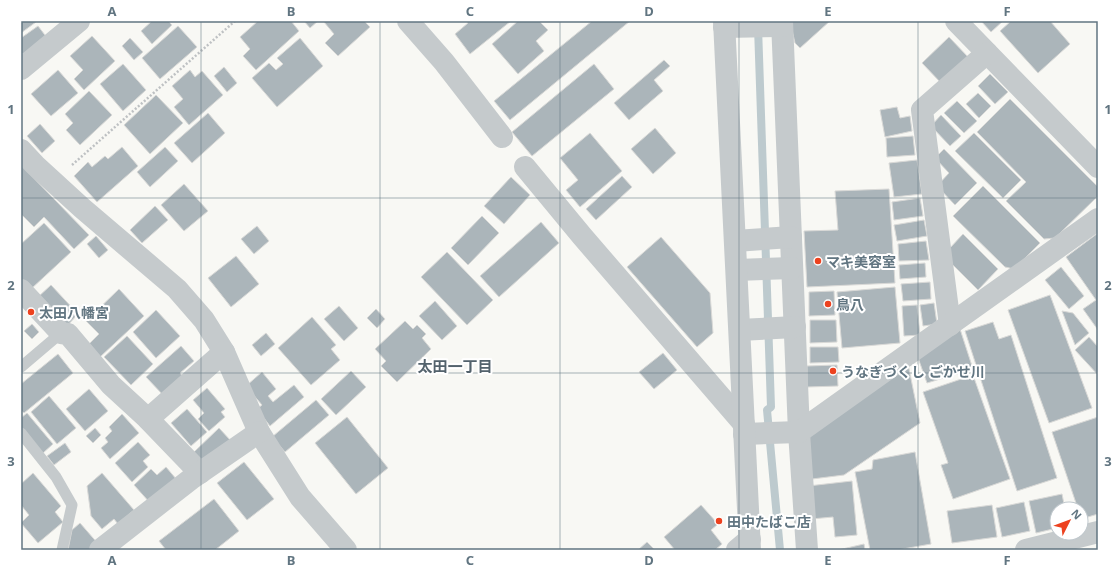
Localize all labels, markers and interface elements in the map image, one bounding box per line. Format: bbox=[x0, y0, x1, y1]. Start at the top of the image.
text: A bbox=[108, 2, 117, 20]
text: B bbox=[287, 2, 295, 20]
text: C bbox=[466, 2, 474, 20]
text: D bbox=[644, 2, 654, 20]
text: E bbox=[824, 2, 832, 20]
text: F bbox=[1003, 2, 1011, 20]
text: 1 bbox=[7, 100, 15, 118]
text: 1 bbox=[1104, 100, 1112, 118]
place label: マキ美容室 bbox=[826, 252, 896, 271]
marker: マキ美容室 bbox=[813, 256, 823, 266]
text: 2 bbox=[7, 276, 15, 294]
text: 2 bbox=[1104, 276, 1112, 294]
place label: 鳥八 bbox=[836, 295, 864, 314]
marker: 鳥八 bbox=[823, 299, 833, 309]
place label: 太田八幡宮 bbox=[39, 303, 109, 322]
marker: 太田八幡宮 bbox=[26, 307, 36, 317]
district label: 太田一丁目 bbox=[417, 356, 493, 376]
place label: うなぎづくし ごかせ川 bbox=[841, 362, 985, 381]
marker: うなぎづくし ごかせ川 bbox=[828, 366, 838, 376]
text: 3 bbox=[7, 452, 15, 470]
text: 3 bbox=[1104, 452, 1112, 470]
north arrow bbox=[1049, 501, 1089, 541]
text: N bbox=[1068, 506, 1085, 522]
place label: 田中たばこ店 bbox=[727, 512, 811, 531]
marker: 田中たばこ店 bbox=[714, 516, 724, 526]
text: A bbox=[108, 551, 117, 569]
text: B bbox=[287, 551, 295, 569]
text: C bbox=[466, 551, 474, 569]
text: D bbox=[644, 551, 654, 569]
text: E bbox=[824, 551, 832, 569]
text: F bbox=[1003, 551, 1011, 569]

